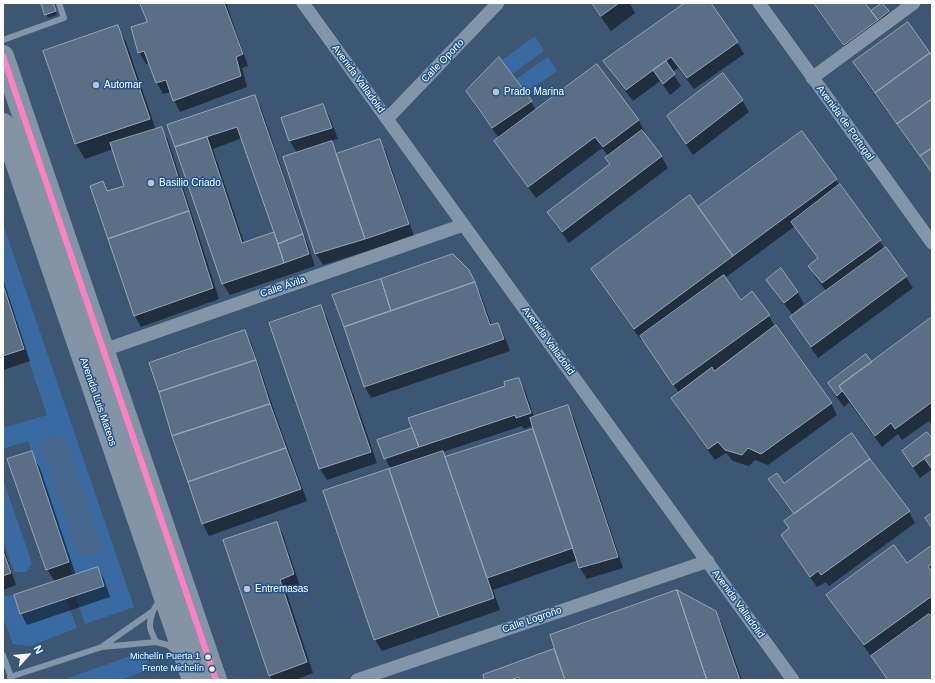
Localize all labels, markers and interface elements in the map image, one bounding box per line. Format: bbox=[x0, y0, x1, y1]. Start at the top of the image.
street label: Calle Oporto bbox=[419, 37, 467, 85]
street label: Avenida Valladolid bbox=[329, 43, 387, 115]
place label: Automar bbox=[104, 79, 142, 91]
marker: Automar bbox=[91, 80, 101, 90]
street label: Avenida de Portugal bbox=[814, 83, 876, 163]
place label: Prado Marina bbox=[504, 86, 564, 98]
marker: Prado Marina bbox=[491, 87, 501, 97]
place label: Basilio Criado bbox=[159, 177, 221, 189]
marker: Basilio Criado bbox=[146, 178, 156, 188]
street label: Calle Ávila bbox=[259, 274, 307, 300]
street label: Avenida Valladolid bbox=[519, 305, 577, 377]
street label: Avenida Luis Mateos bbox=[77, 356, 119, 448]
street label: Avenida Valladolid bbox=[709, 568, 767, 640]
place label: Entremasas bbox=[255, 583, 308, 595]
marker: Entremasas bbox=[242, 584, 252, 594]
street label: Calle Logroño bbox=[501, 604, 563, 636]
north arrow bbox=[8, 635, 48, 675]
text: N bbox=[32, 643, 46, 656]
place label: Michelín Puerta 1 bbox=[130, 652, 200, 662]
marker: Michelín Puerta 1 bbox=[203, 652, 213, 662]
place label: Frente Michelín bbox=[142, 664, 204, 674]
marker: Frente Michelín bbox=[207, 664, 217, 674]

